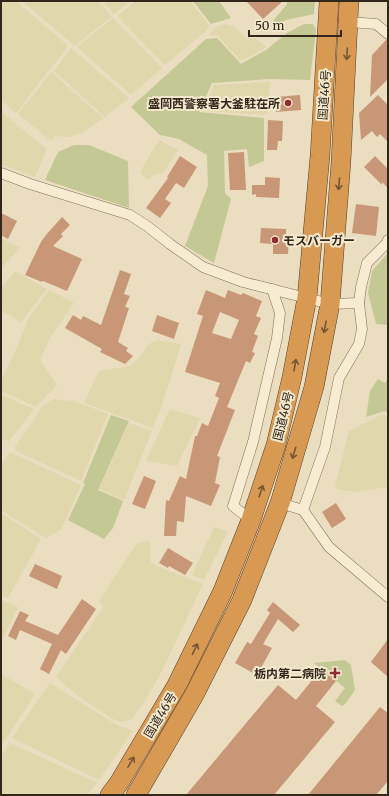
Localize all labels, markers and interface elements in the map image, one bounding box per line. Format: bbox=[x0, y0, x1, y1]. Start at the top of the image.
scale bar bbox=[249, 12, 341, 38]
text: 50 m bbox=[255, 18, 284, 33]
one-way arrow bbox=[343, 47, 351, 60]
street label: 国道46号 bbox=[315, 69, 333, 121]
place label: 盛岡西警察署大釜駐在所 bbox=[148, 96, 280, 111]
marker: 盛岡西警察署大釜駐在所 bbox=[283, 98, 293, 108]
one-way arrow bbox=[336, 177, 343, 190]
place label: モスバーガー bbox=[283, 233, 355, 248]
marker: モスバーガー bbox=[270, 235, 280, 245]
one-way arrow bbox=[321, 320, 329, 333]
one-way arrow bbox=[291, 359, 299, 372]
street label: 国道46号 bbox=[270, 390, 296, 442]
one-way arrow bbox=[290, 446, 297, 459]
one-way arrow bbox=[258, 484, 265, 497]
one-way arrow bbox=[192, 643, 199, 655]
place label: 栃内第二病院 bbox=[254, 666, 326, 681]
marker: 栃内第二病院 bbox=[329, 667, 341, 679]
street label: 国道46号 bbox=[141, 689, 179, 741]
one-way arrow bbox=[128, 756, 136, 768]

